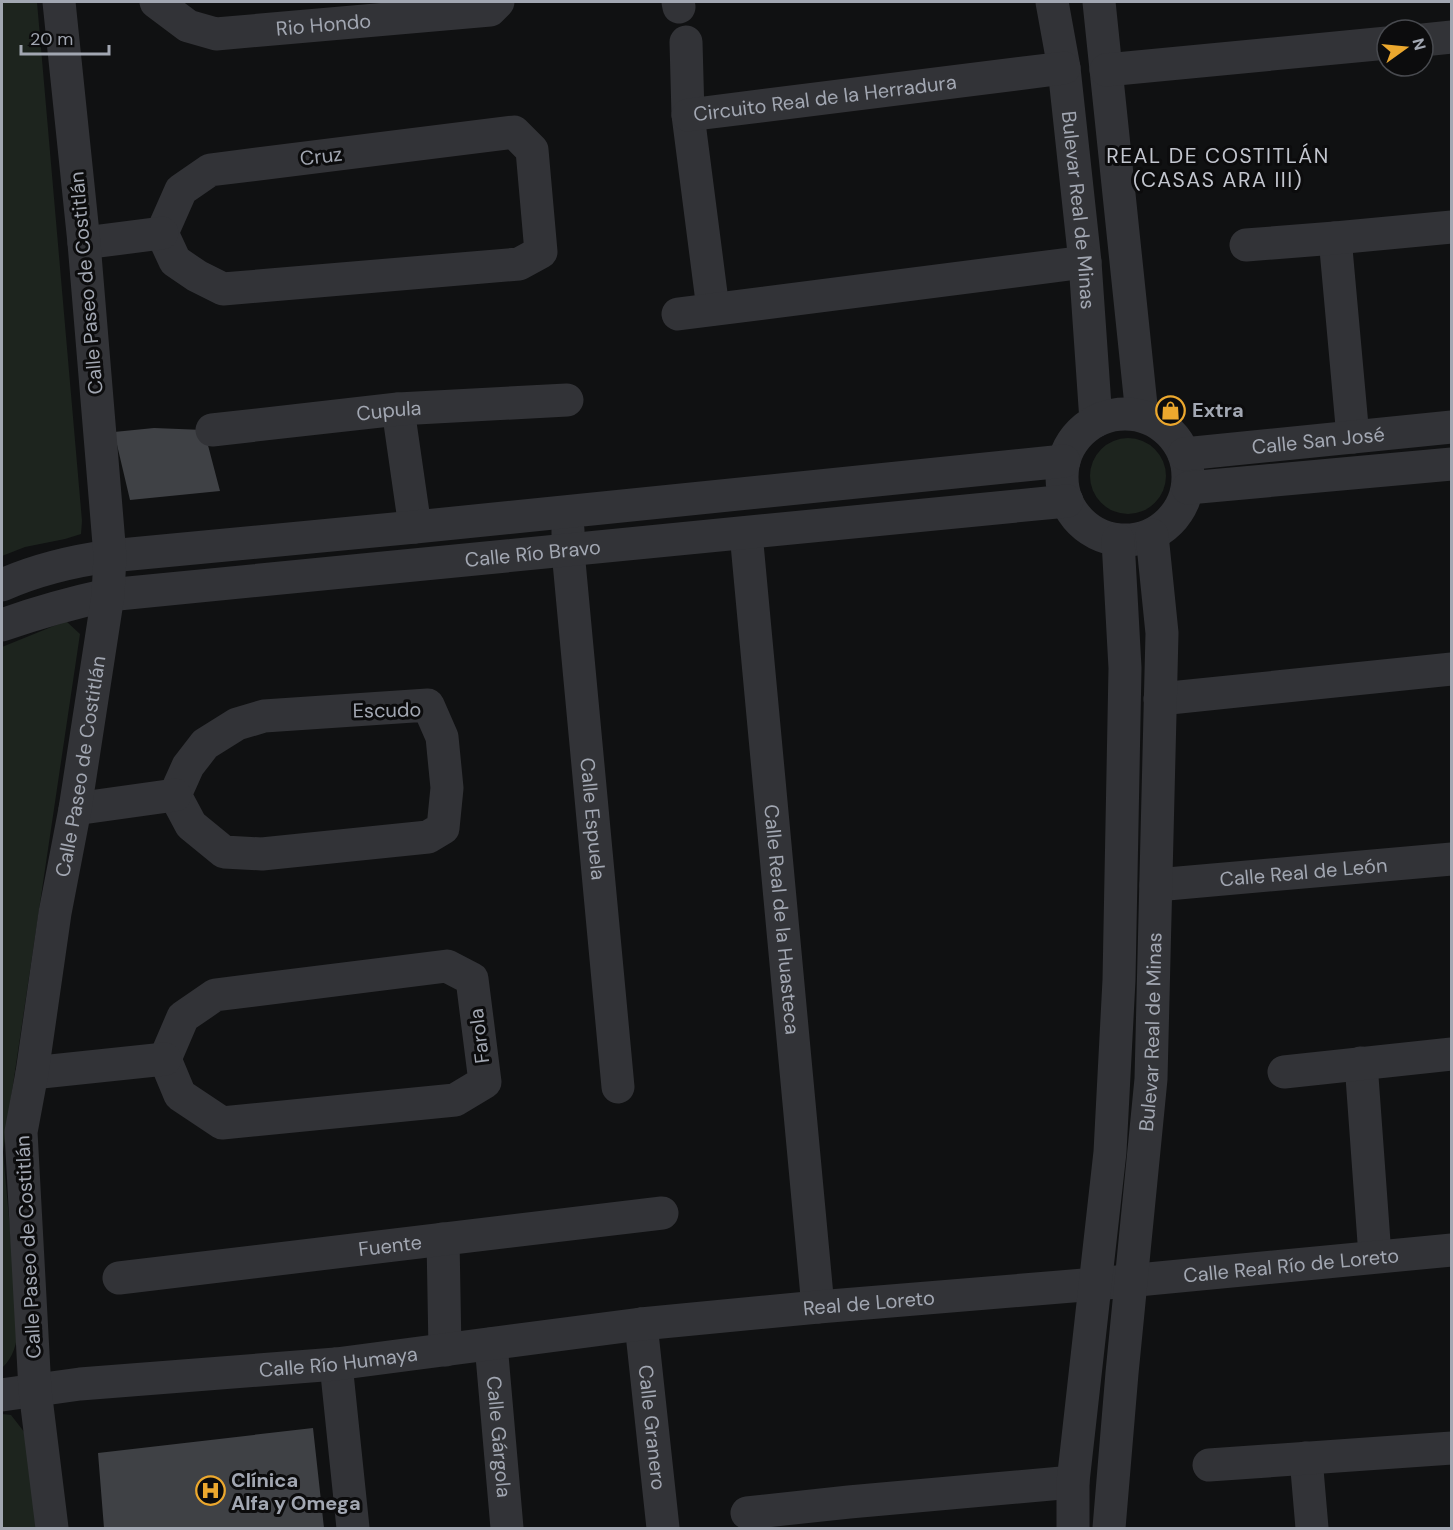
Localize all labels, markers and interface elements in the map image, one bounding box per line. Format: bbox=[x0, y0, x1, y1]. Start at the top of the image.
street label: Rio Hondo bbox=[275, 7, 372, 42]
scale bar bbox=[21, 18, 110, 56]
north arrow bbox=[1375, 18, 1435, 78]
text: 20 m bbox=[30, 27, 73, 51]
text: N bbox=[1407, 36, 1431, 53]
street label: Circuito Real de la Herradura bbox=[692, 69, 958, 127]
street label: Bulevar Real de Minas bbox=[1056, 110, 1101, 310]
street label: Cruz bbox=[298, 141, 344, 171]
district label: REAL DE COSTITLÁN (CASAS ARA III) bbox=[1106, 142, 1330, 194]
street label: Calle Paseo de Costitlán bbox=[63, 170, 109, 396]
shop icon: Extra bbox=[1155, 394, 1187, 426]
street label: Cupula bbox=[355, 395, 422, 427]
place label: Extra bbox=[1192, 397, 1244, 423]
street label: Calle San José bbox=[1251, 421, 1386, 460]
street label: Calle Río Bravo bbox=[464, 534, 602, 573]
street label: Calle Paseo de Costitlán bbox=[49, 654, 111, 879]
street label: Escudo bbox=[352, 696, 422, 724]
street label: Calle Espuela bbox=[574, 756, 612, 881]
street label: Calle Real de la Huasteca bbox=[758, 803, 806, 1036]
street label: Calle Real de León bbox=[1218, 852, 1388, 892]
street label: Bulevar Real de Minas bbox=[1133, 932, 1168, 1133]
street label: Farola bbox=[463, 1007, 495, 1065]
street label: Calle Paseo de Costitlán bbox=[9, 1135, 47, 1359]
street label: Fuente bbox=[357, 1229, 423, 1262]
street label: Calle Real Río de Loreto bbox=[1182, 1242, 1400, 1289]
street label: Real de Loreto bbox=[802, 1284, 936, 1321]
street label: Calle Río Humaya bbox=[258, 1340, 419, 1383]
street label: Calle Granero bbox=[632, 1363, 672, 1491]
street label: Calle Gárgola bbox=[481, 1375, 517, 1499]
place label: Clínica Alfa y Omega bbox=[231, 1467, 361, 1516]
hospital icon: Clínica Alfa y Omega bbox=[194, 1475, 226, 1507]

